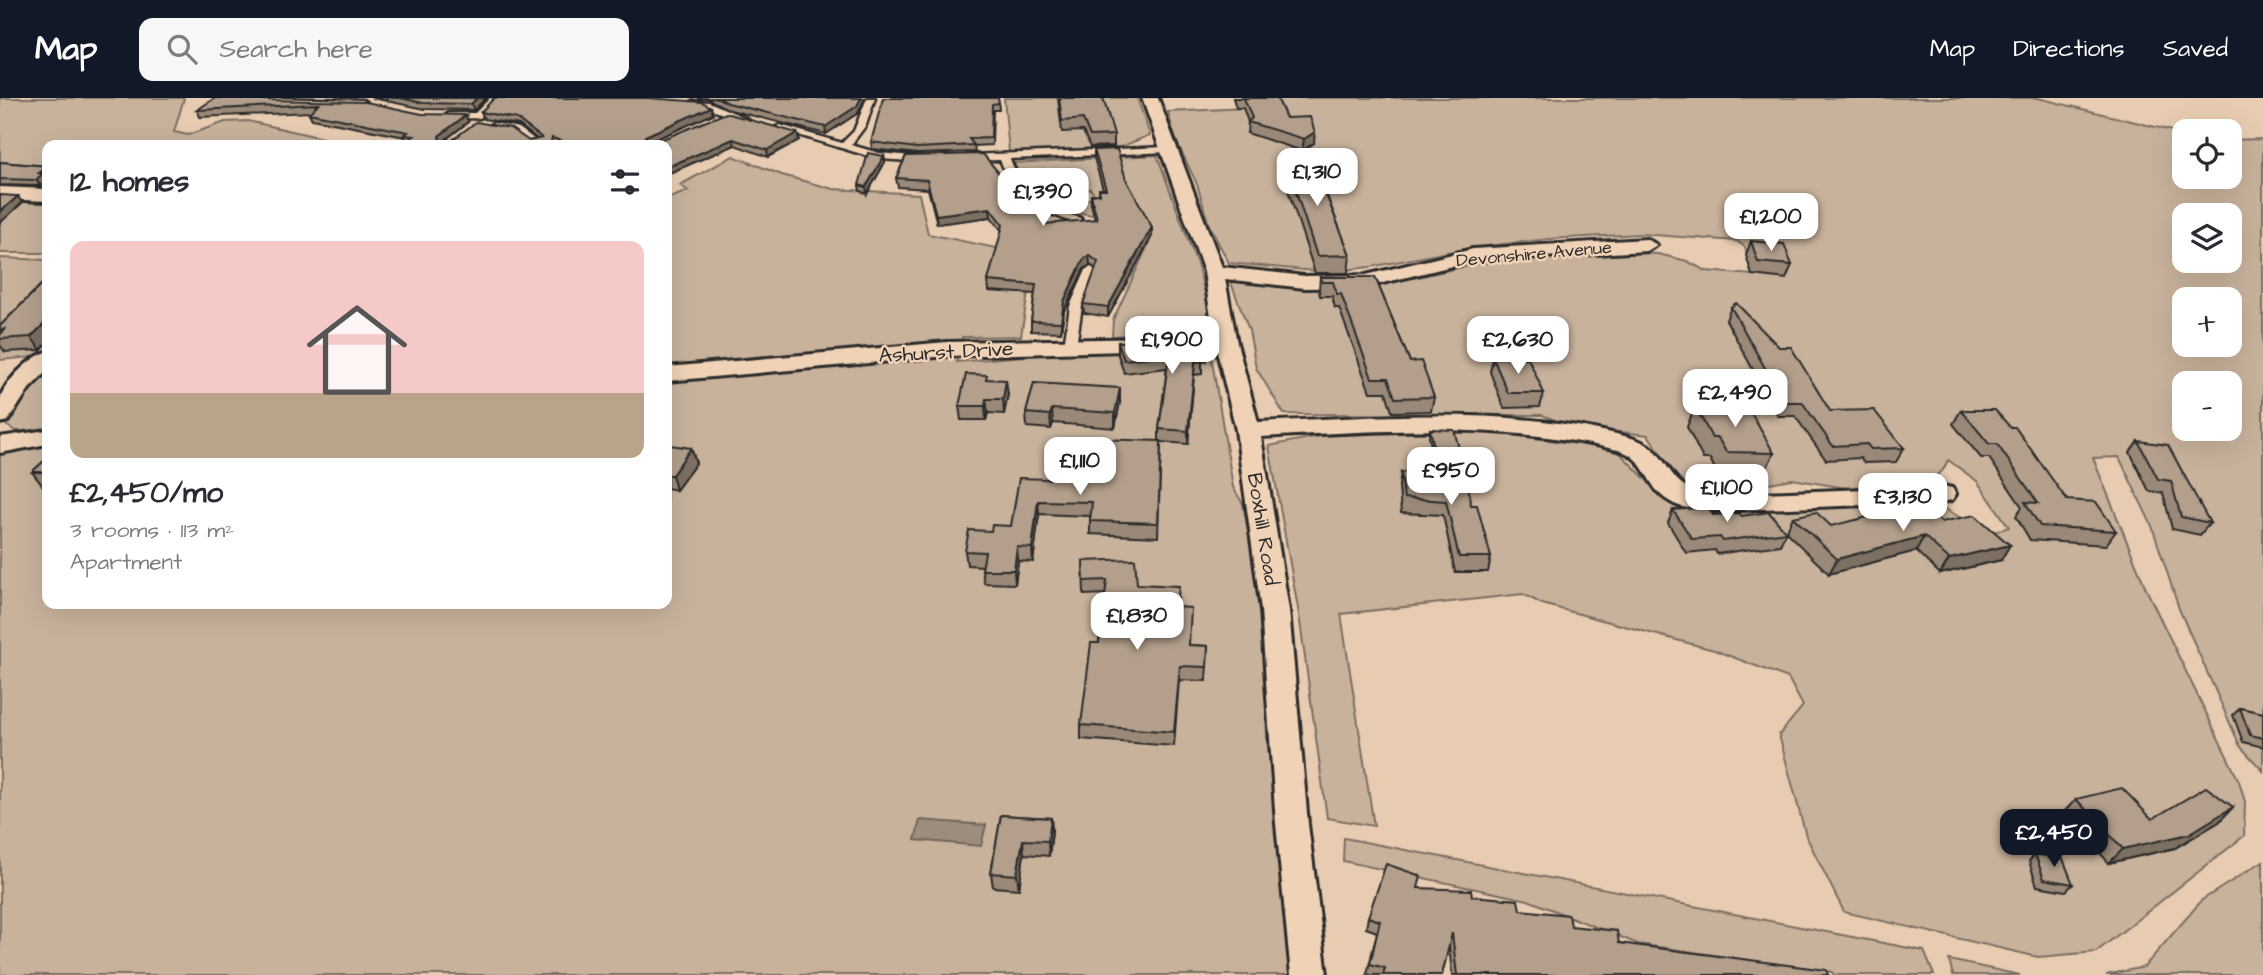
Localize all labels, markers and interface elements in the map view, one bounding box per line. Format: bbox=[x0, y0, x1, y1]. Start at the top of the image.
search box bbox=[139, 18, 629, 81]
text: Map bbox=[35, 26, 97, 72]
icon: search bbox=[163, 30, 201, 68]
text: Search here bbox=[219, 31, 373, 67]
text: Map bbox=[1930, 32, 1975, 66]
text: Directions bbox=[2013, 32, 2125, 66]
text: Saved bbox=[2163, 32, 2228, 66]
map controls bbox=[2172, 119, 2242, 441]
button: locate bbox=[2172, 119, 2242, 189]
pin: £1,310 bbox=[1260, 148, 1374, 208]
text: £1,310 bbox=[1293, 155, 1341, 187]
text: 12 homes bbox=[70, 161, 189, 203]
icon: filters bbox=[606, 163, 644, 201]
pin: £1,390 bbox=[986, 169, 1100, 228]
text: £1,390 bbox=[1014, 175, 1072, 207]
pin: £1,200 bbox=[1714, 194, 1828, 253]
text: £1,200 bbox=[1740, 200, 1802, 232]
button: layers bbox=[2172, 203, 2242, 273]
street label: Devonshire Avenue bbox=[1455, 235, 1613, 273]
icon: home bbox=[294, 287, 420, 413]
button: + bbox=[2172, 287, 2242, 357]
pin: £1,900 bbox=[1115, 316, 1229, 376]
pin: £2,630 bbox=[1461, 316, 1575, 376]
text: £1,900 bbox=[1141, 323, 1203, 355]
text: £2,630 bbox=[1483, 323, 1553, 355]
street label: Ashurst Drive bbox=[878, 334, 1014, 370]
pin: £2,490 bbox=[1678, 370, 1792, 429]
button: − bbox=[2172, 371, 2242, 441]
text: £2,490 bbox=[1699, 376, 1771, 408]
pin: £1,110 bbox=[1023, 438, 1137, 497]
text: £1,110 bbox=[1060, 444, 1100, 476]
pin: £950 bbox=[1410, 448, 1492, 507]
text: £950 bbox=[1423, 454, 1479, 486]
pin: £1,100 bbox=[1670, 464, 1784, 524]
street label: Boxhill Road bbox=[1240, 471, 1286, 588]
text: £1,100 bbox=[1701, 471, 1753, 503]
text: £2,450/mo bbox=[70, 472, 223, 514]
pin: £3,130 bbox=[1846, 474, 1960, 533]
text: £3,130 bbox=[1874, 480, 1932, 512]
text: 3 rooms · 113 m² bbox=[70, 514, 234, 546]
text: Apartment bbox=[70, 546, 182, 578]
pin: £1,830 bbox=[1080, 592, 1194, 652]
text: £1,830 bbox=[1107, 599, 1167, 631]
pin: £2,450 bbox=[1997, 810, 2111, 869]
text: £2,450 bbox=[2016, 816, 2092, 848]

